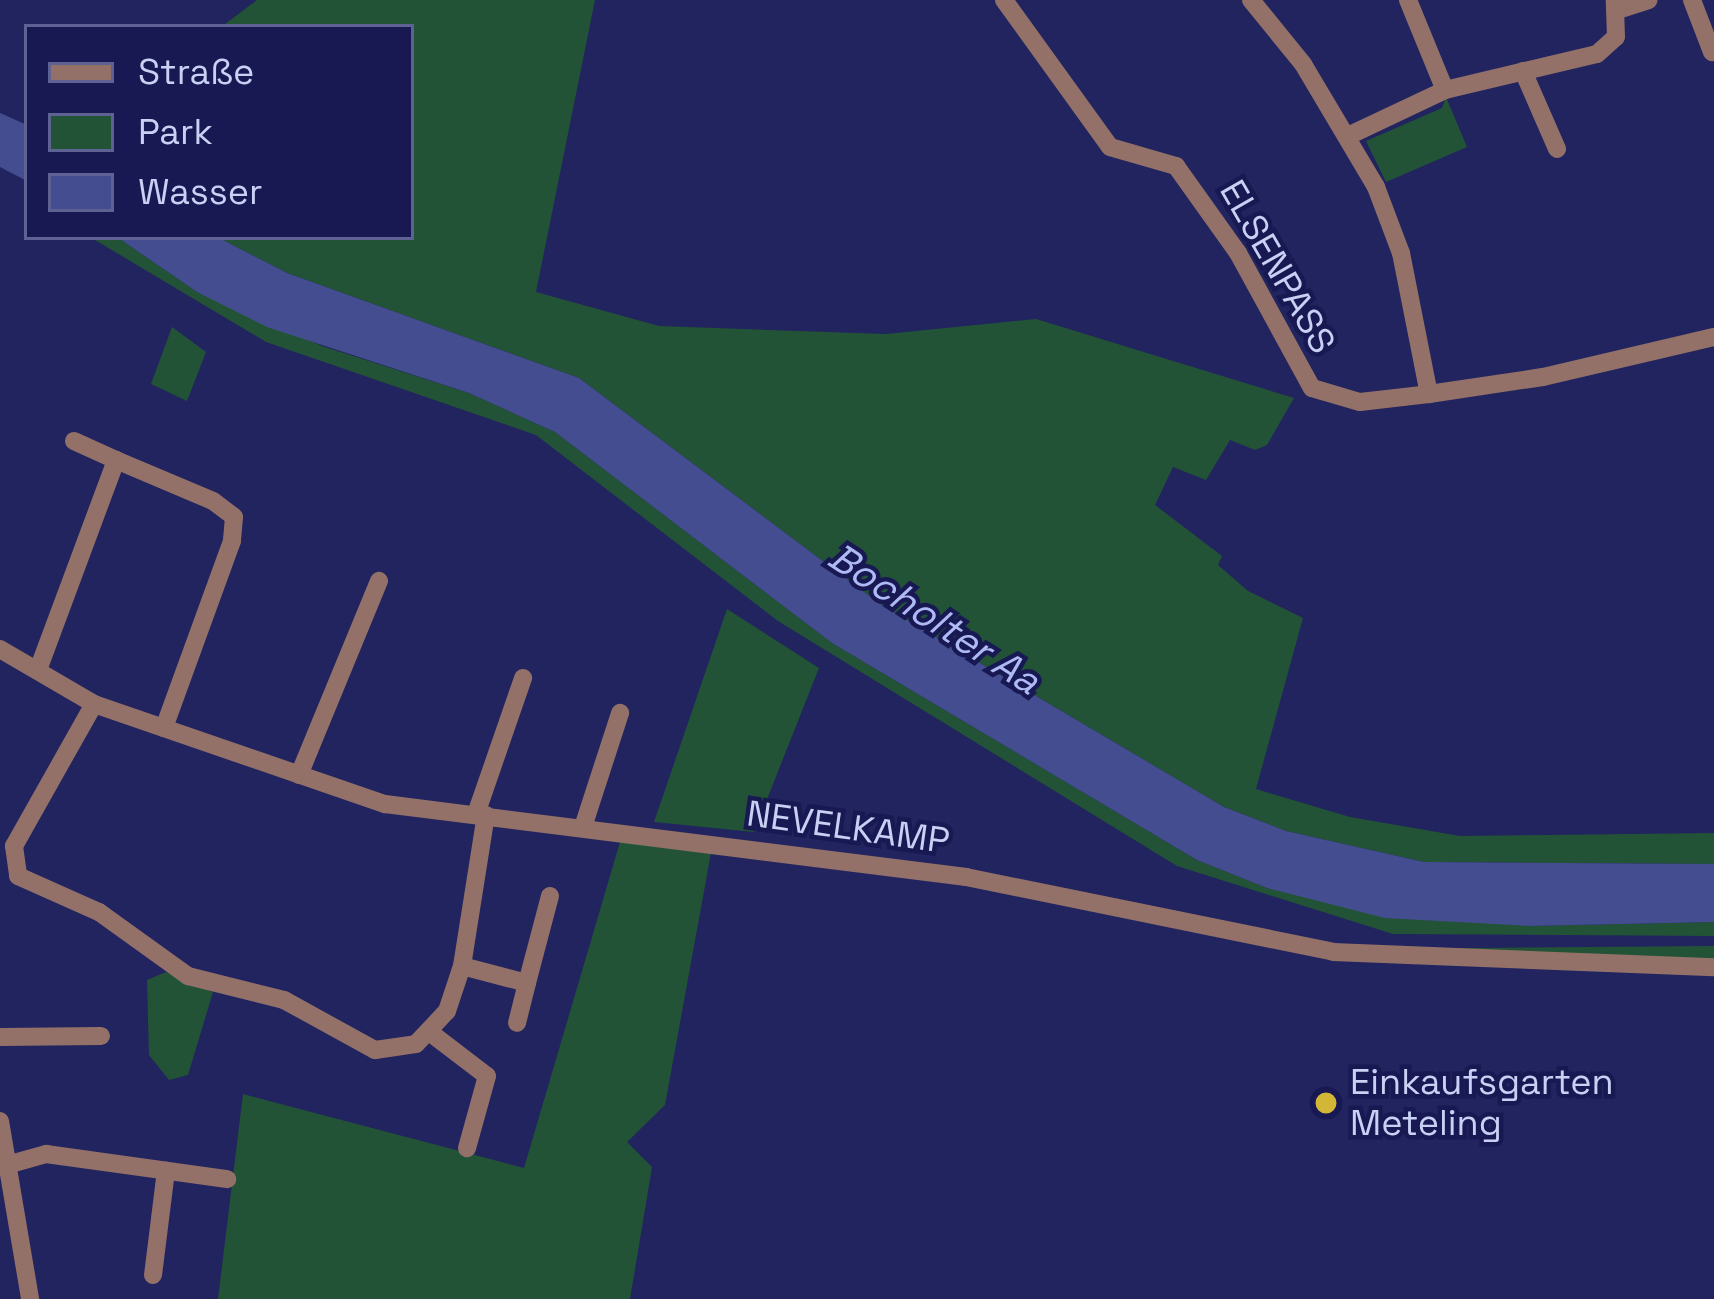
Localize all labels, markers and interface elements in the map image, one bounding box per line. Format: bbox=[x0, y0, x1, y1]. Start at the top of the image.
legend bbox=[24, 24, 414, 240]
text: Straße bbox=[138, 49, 254, 95]
text: Park bbox=[138, 109, 213, 155]
text: Wasser bbox=[138, 169, 263, 215]
street label: ELSENPASS bbox=[1210, 173, 1344, 361]
water label: Bocholter Aa bbox=[819, 533, 1049, 705]
street label: NEVELKAMP bbox=[744, 792, 952, 864]
place label: Einkaufsgarten Meteling bbox=[1350, 1060, 1614, 1145]
marker: Einkaufsgarten Meteling bbox=[1313, 1090, 1339, 1116]

